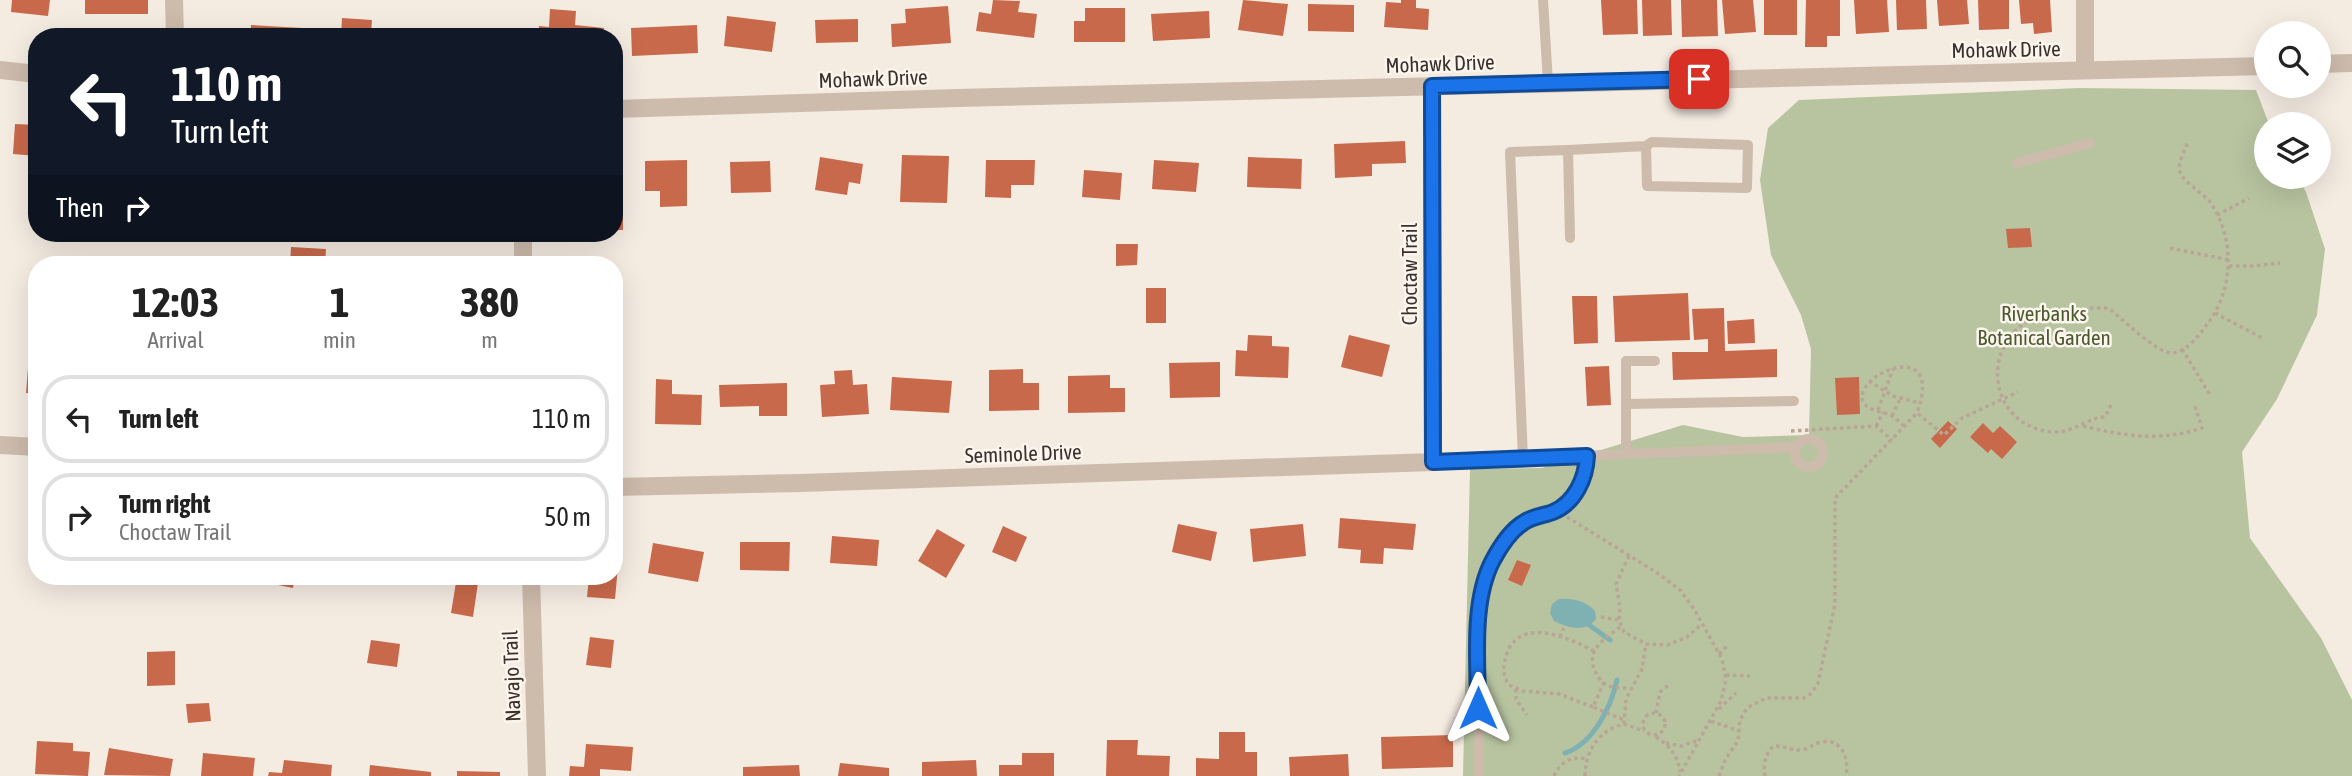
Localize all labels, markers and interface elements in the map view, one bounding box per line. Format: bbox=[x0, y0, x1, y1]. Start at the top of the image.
map controls bbox=[2254, 21, 2331, 189]
button: search bbox=[2254, 21, 2331, 98]
street label: Mohawk Drive bbox=[1951, 36, 2061, 62]
street label: Mohawk Drive bbox=[1385, 49, 1495, 77]
pin bbox=[1669, 49, 1729, 109]
text: 110 m bbox=[171, 55, 282, 111]
icon: left bbox=[56, 56, 147, 147]
icon: arrive bbox=[1680, 60, 1718, 98]
street label: Mohawk Drive bbox=[818, 64, 928, 92]
button: layers bbox=[2254, 112, 2331, 189]
text: Turn left bbox=[171, 113, 269, 150]
icon: right bbox=[118, 189, 156, 227]
text: Then bbox=[56, 193, 104, 223]
street label: Choctaw Trail bbox=[1397, 222, 1421, 325]
text: 12:03 bbox=[132, 278, 219, 326]
text: 1 bbox=[330, 278, 349, 326]
text: 380 bbox=[460, 278, 519, 326]
park label: Riverbanks Botanical Garden bbox=[1977, 301, 2111, 349]
text: Arrival bbox=[147, 327, 204, 353]
text: min bbox=[323, 327, 356, 353]
text: m bbox=[481, 327, 498, 353]
icon: left bbox=[60, 400, 98, 438]
text: Turn left bbox=[119, 404, 199, 434]
text: 110 m bbox=[532, 404, 591, 434]
street label: Seminole Drive bbox=[964, 439, 1082, 467]
text: Turn right bbox=[119, 489, 210, 519]
icon: right bbox=[60, 498, 98, 536]
text: 50 m bbox=[544, 502, 591, 532]
text: Choctaw Trail bbox=[119, 519, 231, 545]
street label: Navajo Trail bbox=[497, 629, 525, 722]
position arrow bbox=[1441, 671, 1515, 745]

